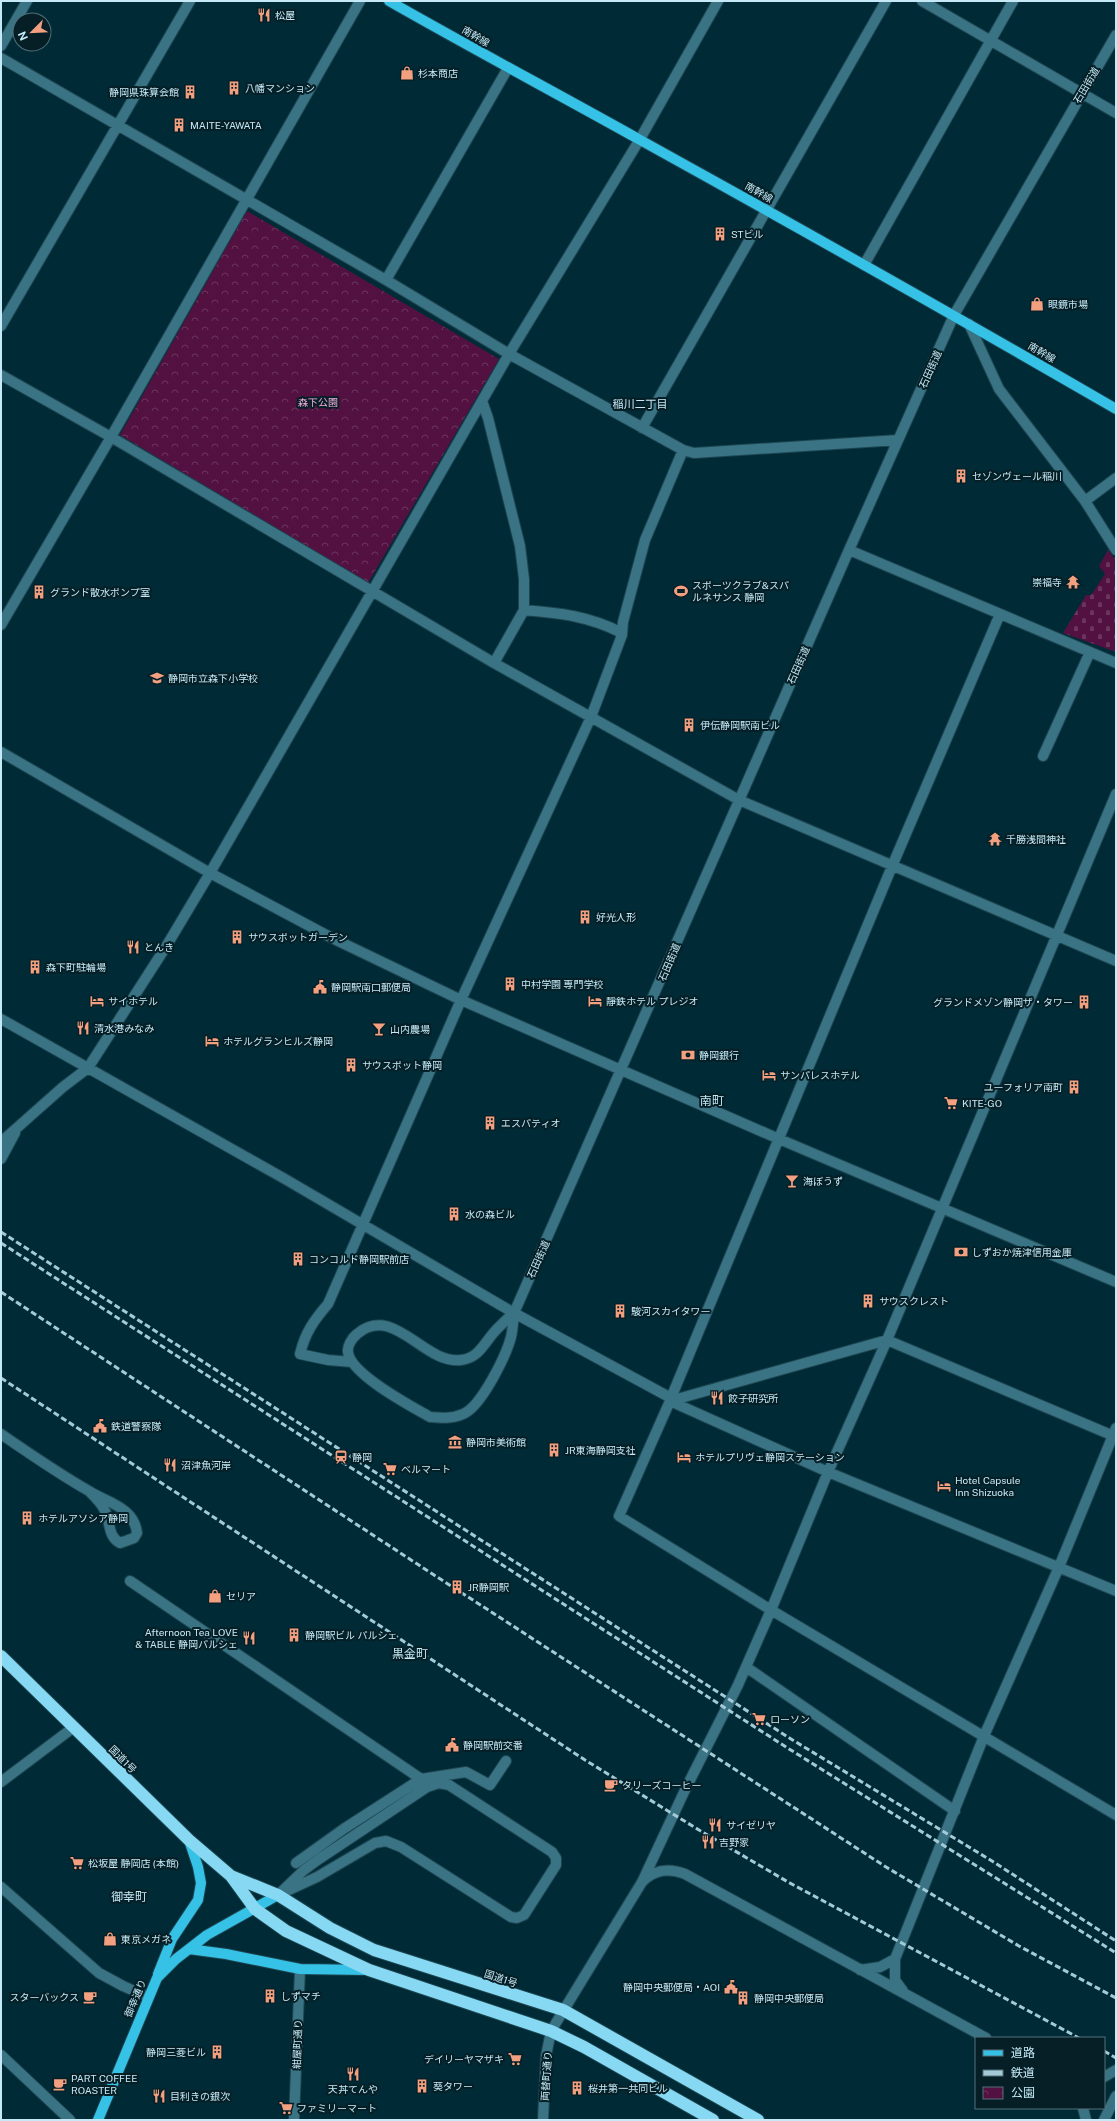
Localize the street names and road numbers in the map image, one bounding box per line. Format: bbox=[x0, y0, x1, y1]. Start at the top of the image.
street label: 南幹線 bbox=[460, 23, 492, 49]
street label: 石田街道 bbox=[1071, 65, 1101, 105]
street label: 南幹線 bbox=[743, 179, 775, 205]
street label: 南幹線 bbox=[1026, 339, 1058, 365]
street label: 石田街道 bbox=[916, 348, 944, 390]
street label: 石田街道 bbox=[784, 644, 812, 686]
street label: 石田街道 bbox=[656, 941, 682, 983]
street label: 石田街道 bbox=[524, 1238, 552, 1280]
street label: 国道1号 bbox=[107, 1743, 139, 1775]
street label: 国道1号 bbox=[483, 1967, 519, 1989]
street label: 御幸通り bbox=[122, 1977, 148, 2019]
street label: 紺屋町通り bbox=[290, 2019, 304, 2069]
street label: 両替町通り bbox=[538, 2051, 554, 2101]

